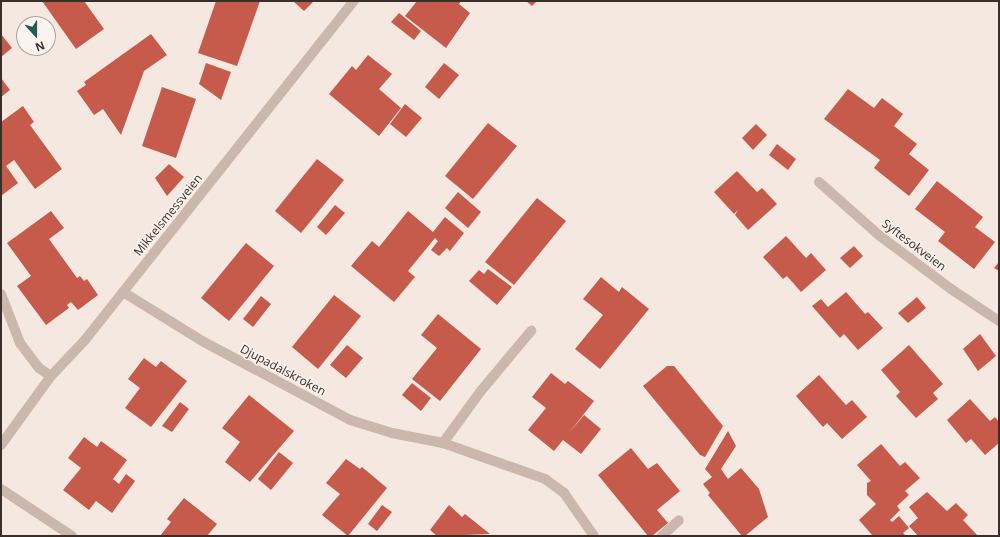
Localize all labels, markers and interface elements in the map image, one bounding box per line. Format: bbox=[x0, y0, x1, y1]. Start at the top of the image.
north arrow bbox=[16, 16, 56, 56]
text: N bbox=[33, 38, 47, 55]
street label: Mikkelsmessveien bbox=[131, 171, 205, 259]
street label: Syftesokveien bbox=[879, 216, 949, 274]
street label: Djupadalskroken bbox=[238, 341, 328, 399]

